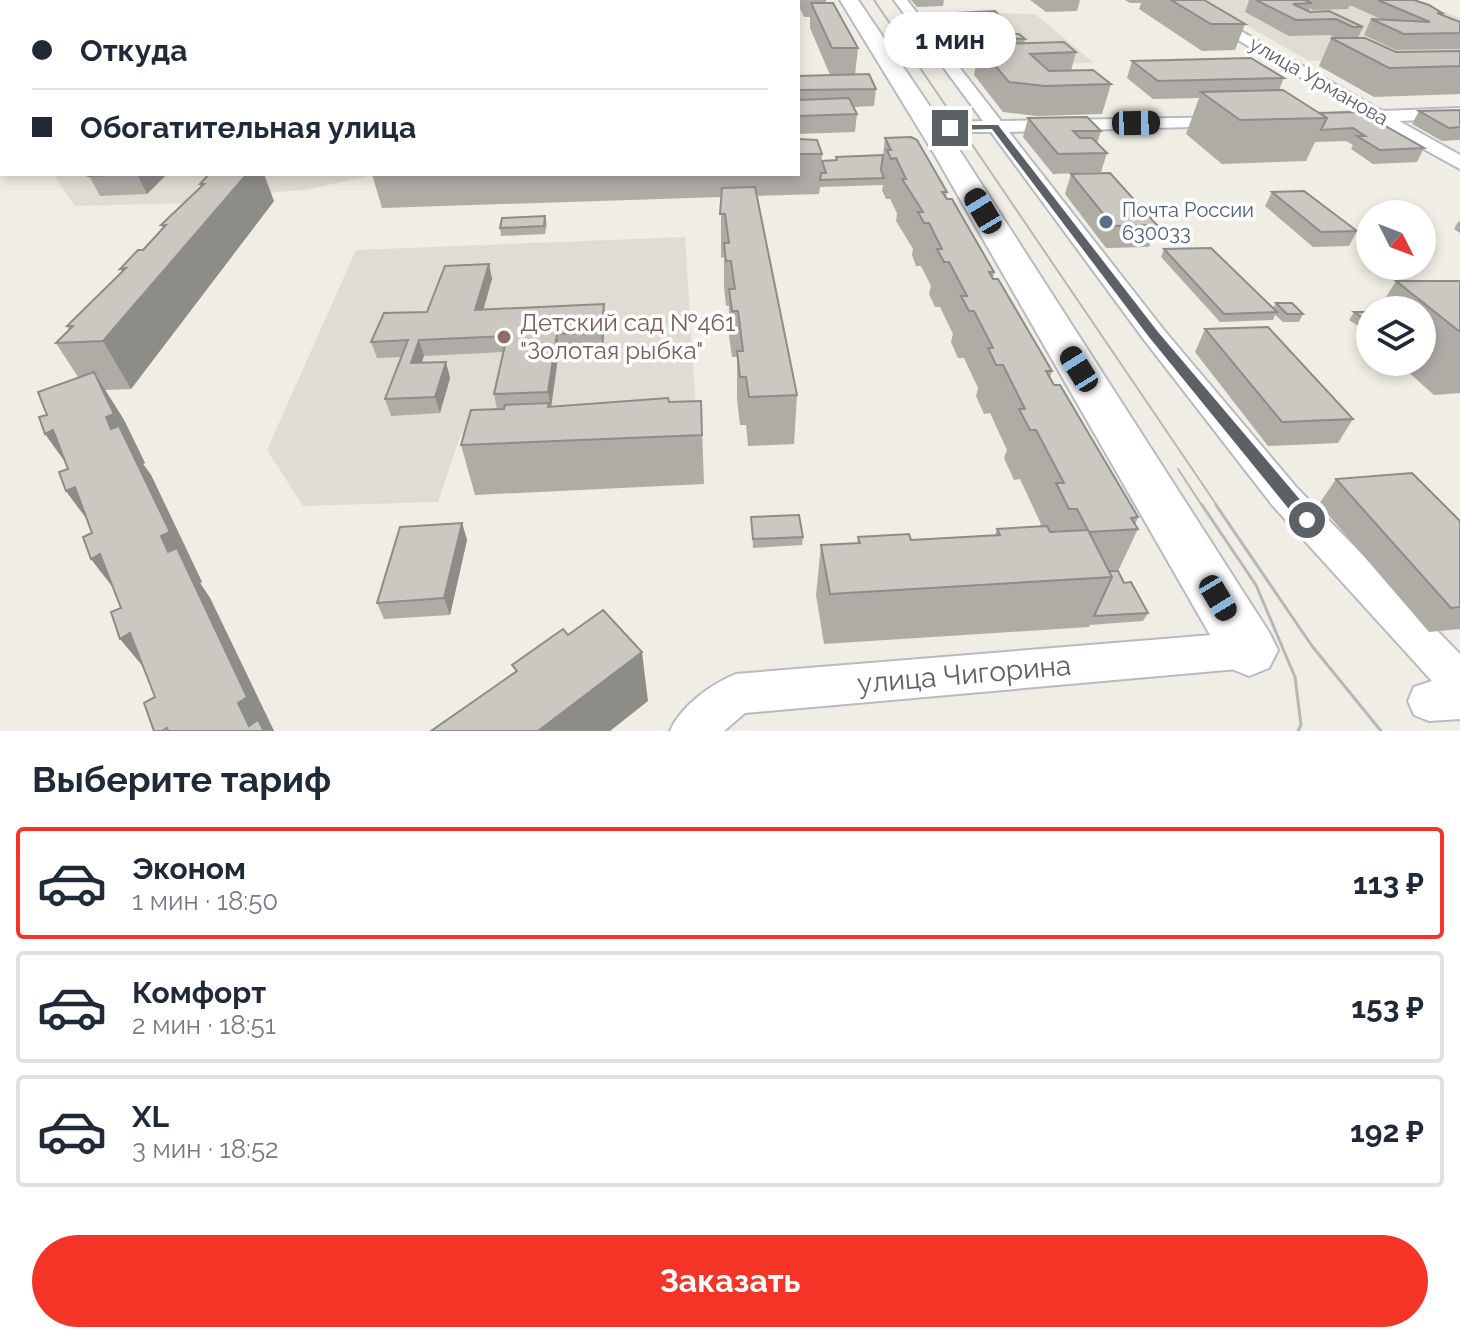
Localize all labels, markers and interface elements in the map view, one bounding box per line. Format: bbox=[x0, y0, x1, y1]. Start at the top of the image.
callout: 1 мин bbox=[884, 12, 1016, 68]
text: 1 мин bbox=[915, 25, 985, 55]
street label: улица Урманова bbox=[1245, 32, 1393, 130]
text: Откуда bbox=[80, 33, 187, 68]
text: Обогатительная улица bbox=[80, 110, 416, 145]
route end bbox=[932, 110, 968, 146]
car bbox=[1112, 111, 1160, 135]
car bbox=[960, 184, 1006, 238]
place label: Почта России 630033 bbox=[1122, 198, 1254, 245]
north arrow bbox=[1356, 200, 1436, 280]
map controls bbox=[1356, 200, 1436, 376]
marker: Почта России 630033 bbox=[1097, 213, 1115, 231]
button: layers bbox=[1356, 296, 1436, 376]
place label: Детский сад №461 "Золотая рыбка" bbox=[520, 308, 735, 365]
marker: Детский сад №461 "Золотая рыбка" bbox=[495, 328, 513, 346]
car bbox=[1056, 342, 1102, 396]
route start bbox=[1289, 502, 1325, 538]
car bbox=[1195, 571, 1241, 625]
street label: улица Чигорина bbox=[856, 649, 1072, 700]
text: Выберите тариф bbox=[32, 758, 331, 800]
icon: car bbox=[36, 847, 108, 919]
text: Эконом bbox=[132, 851, 246, 886]
text: 113 ₽ bbox=[1353, 866, 1424, 901]
text: 1 мин · 18:50 bbox=[132, 886, 278, 916]
icon: car bbox=[36, 971, 108, 1043]
text: Комфорт bbox=[132, 975, 266, 1010]
text: 153 ₽ bbox=[1351, 990, 1424, 1025]
text: 2 мин · 18:51 bbox=[132, 1010, 276, 1040]
icon: car bbox=[36, 1095, 108, 1167]
text: XL bbox=[132, 1099, 169, 1134]
text: 192 ₽ bbox=[1350, 1114, 1424, 1149]
text: 3 мин · 18:52 bbox=[132, 1134, 279, 1164]
button: Заказать bbox=[32, 1235, 1428, 1327]

